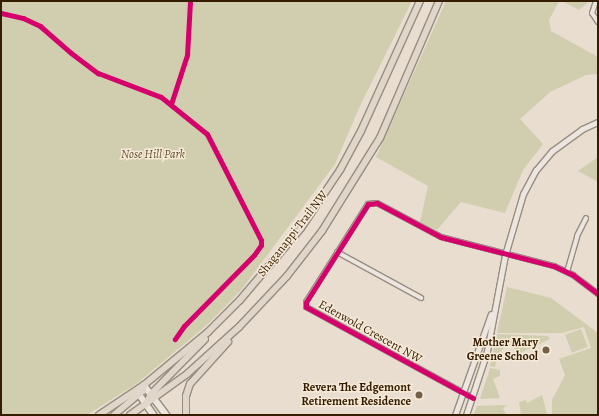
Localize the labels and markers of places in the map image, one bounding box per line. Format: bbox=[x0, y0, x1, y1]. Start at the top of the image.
place label: Mother Mary Greene School bbox=[467, 336, 538, 364]
marker: Mother Mary Greene School bbox=[541, 345, 551, 355]
place label: Revera The Edgemont Retirement Residence bbox=[301, 381, 411, 409]
marker: Revera The Edgemont Retirement Residence bbox=[414, 390, 424, 400]

